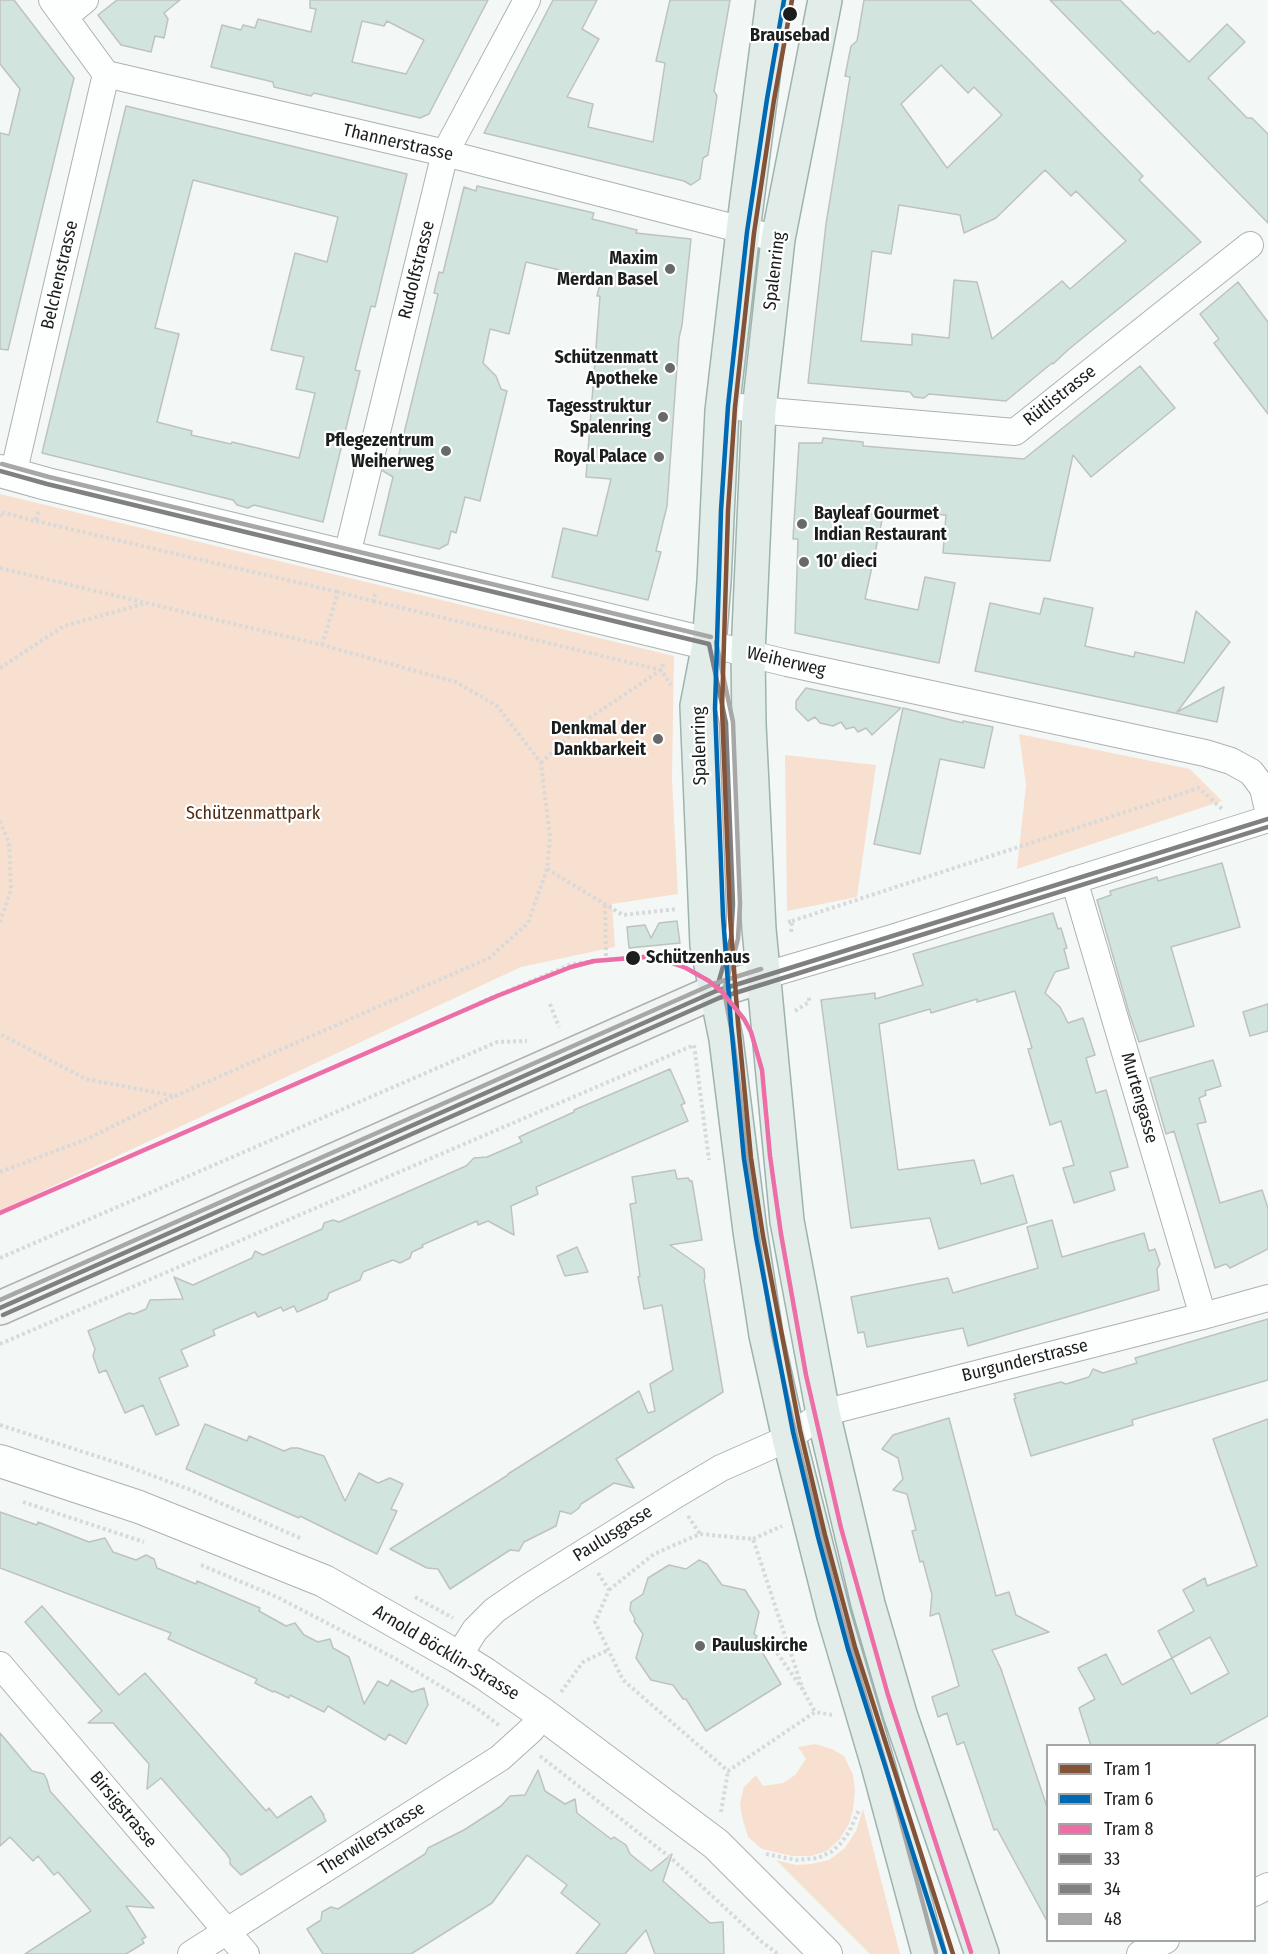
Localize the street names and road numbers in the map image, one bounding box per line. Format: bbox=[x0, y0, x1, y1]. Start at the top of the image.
street label: Thannerstrasse bbox=[341, 120, 455, 166]
street label: Belchenstrasse bbox=[37, 218, 83, 332]
street label: Rudolfstrasse bbox=[394, 219, 440, 321]
street label: Spalenring bbox=[759, 231, 791, 311]
street label: Rütlistrasse bbox=[1019, 361, 1101, 431]
street label: Weiherweg bbox=[744, 642, 828, 682]
street label: Spalenring bbox=[689, 706, 711, 786]
street label: Murtengasse bbox=[1116, 1050, 1162, 1146]
street label: Burgunderstrasse bbox=[960, 1335, 1090, 1387]
street label: Paulusgasse bbox=[569, 1501, 657, 1567]
street label: Arnold Böcklin-Strasse bbox=[369, 1601, 523, 1705]
street label: Birsigstrasse bbox=[85, 1767, 161, 1853]
street label: Therwilerstrasse bbox=[315, 1798, 429, 1880]

